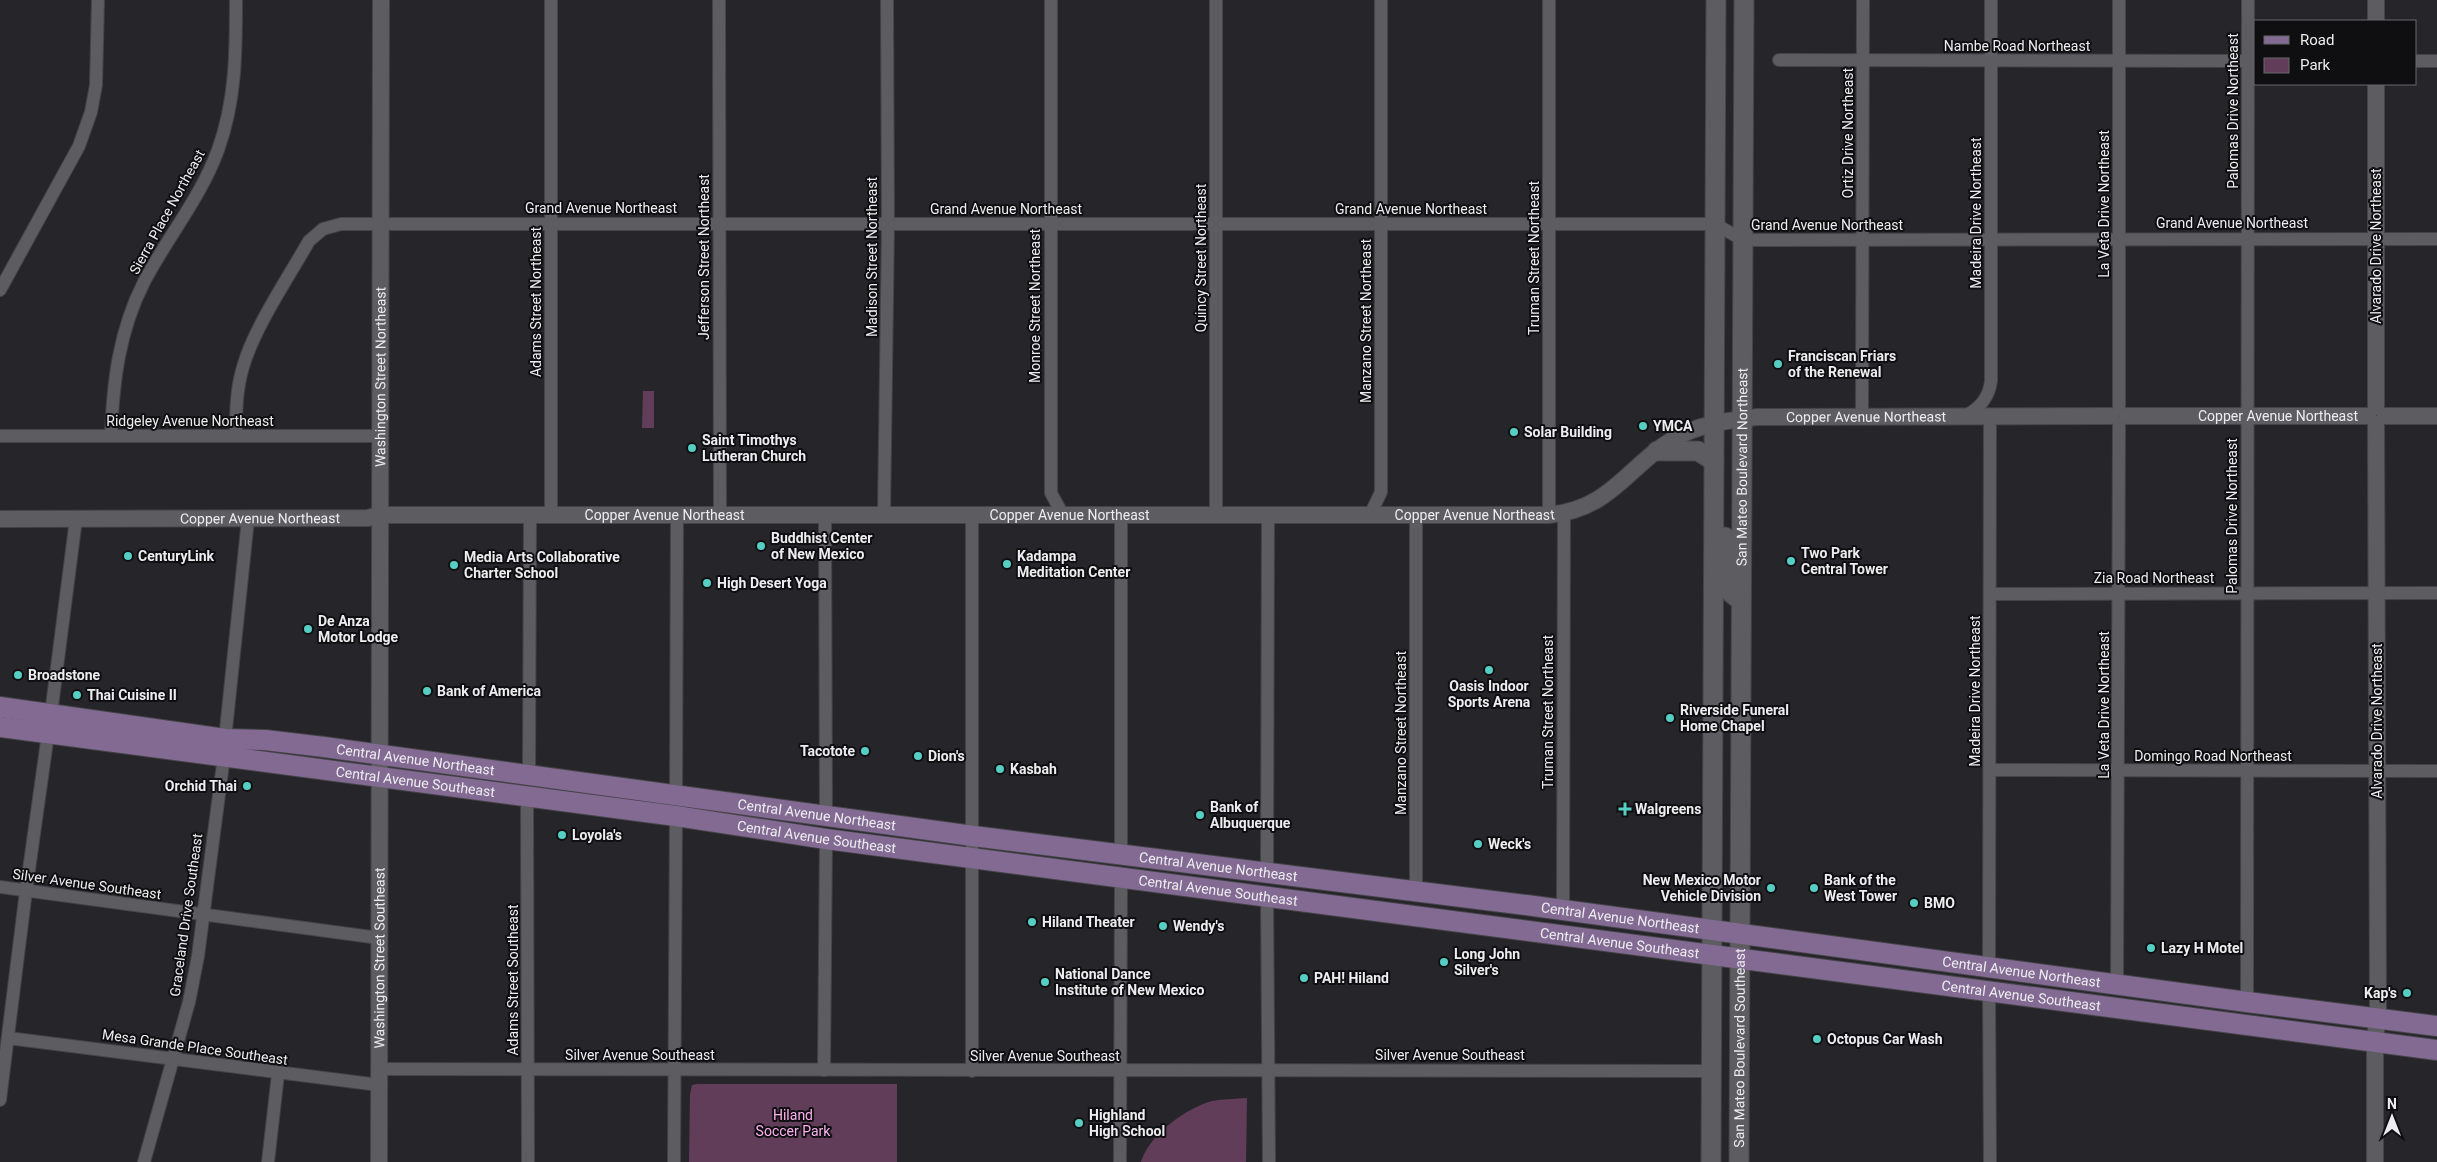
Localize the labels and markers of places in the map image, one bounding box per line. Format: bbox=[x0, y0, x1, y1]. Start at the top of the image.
place label: Franciscan Friars of the Renewal bbox=[1788, 348, 1896, 380]
marker: Franciscan Friars of the Renewal bbox=[1772, 358, 1784, 370]
place label: YMCA bbox=[1653, 418, 1693, 434]
marker: YMCA bbox=[1637, 420, 1649, 432]
place label: Solar Building bbox=[1524, 424, 1612, 440]
marker: Solar Building bbox=[1508, 426, 1520, 438]
place label: Saint Timothys Lutheran Church bbox=[702, 432, 806, 464]
marker: Saint Timothys Lutheran Church bbox=[686, 442, 698, 454]
place label: Buddhist Center of New Mexico bbox=[771, 530, 873, 562]
marker: Buddhist Center of New Mexico bbox=[755, 540, 767, 552]
place label: Two Park Central Tower bbox=[1801, 545, 1888, 577]
place label: CenturyLink bbox=[138, 548, 215, 564]
place label: Kadampa Meditation Center bbox=[1017, 548, 1130, 580]
place label: Media Arts Collaborative Charter School bbox=[464, 549, 620, 581]
marker: CenturyLink bbox=[122, 550, 134, 562]
marker: Two Park Central Tower bbox=[1785, 555, 1797, 567]
marker: Kadampa Meditation Center bbox=[1001, 558, 1013, 570]
marker: Media Arts Collaborative Charter School bbox=[448, 559, 460, 571]
place label: High Desert Yoga bbox=[717, 575, 827, 591]
marker: High Desert Yoga bbox=[701, 577, 713, 589]
place label: De Anza Motor Lodge bbox=[318, 613, 399, 645]
marker: De Anza Motor Lodge bbox=[302, 623, 314, 635]
marker: Oasis Indoor Sports Arena bbox=[1483, 664, 1495, 676]
place label: Broadstone bbox=[28, 667, 101, 683]
marker: Broadstone bbox=[12, 669, 24, 681]
place label: Oasis Indoor Sports Arena bbox=[1448, 678, 1531, 710]
place label: Bank of America bbox=[437, 683, 542, 699]
marker: Bank of America bbox=[421, 685, 433, 697]
place label: Thai Cuisine II bbox=[87, 687, 177, 703]
marker: Thai Cuisine II bbox=[71, 689, 83, 701]
place label: Riverside Funeral Home Chapel bbox=[1680, 702, 1789, 734]
marker: Riverside Funeral Home Chapel bbox=[1664, 712, 1676, 724]
place label: Tacotote bbox=[800, 743, 855, 759]
marker: Tacotote bbox=[859, 745, 871, 757]
place label: Dion's bbox=[928, 748, 965, 764]
marker: Dion's bbox=[912, 750, 924, 762]
place label: Kasbah bbox=[1010, 761, 1057, 777]
marker: Kasbah bbox=[994, 763, 1006, 775]
place label: Orchid Thai bbox=[165, 778, 237, 794]
marker: Orchid Thai bbox=[241, 780, 253, 792]
place label: Bank of Albuquerque bbox=[1210, 799, 1291, 831]
place label: Walgreens bbox=[1635, 801, 1701, 817]
marker: Walgreens bbox=[1619, 803, 1631, 815]
marker: Bank of Albuquerque bbox=[1194, 809, 1206, 821]
place label: Loyola's bbox=[572, 827, 622, 843]
marker: Loyola's bbox=[556, 829, 568, 841]
place label: Weck's bbox=[1488, 836, 1531, 852]
marker: Weck's bbox=[1472, 838, 1484, 850]
place label: New Mexico Motor Vehicle Division bbox=[1643, 872, 1761, 904]
place label: Bank of the West Tower bbox=[1824, 872, 1897, 904]
marker: New Mexico Motor Vehicle Division bbox=[1765, 882, 1777, 894]
marker: Bank of the West Tower bbox=[1808, 882, 1820, 894]
place label: BMO bbox=[1924, 895, 1955, 911]
marker: BMO bbox=[1908, 897, 1920, 909]
place label: Hiland Theater bbox=[1042, 914, 1135, 930]
marker: Hiland Theater bbox=[1026, 916, 1038, 928]
place label: Wendy's bbox=[1173, 918, 1224, 934]
marker: Wendy's bbox=[1157, 920, 1169, 932]
place label: Lazy H Motel bbox=[2161, 940, 2243, 956]
marker: Lazy H Motel bbox=[2145, 942, 2157, 954]
place label: Long John Silver's bbox=[1454, 946, 1520, 978]
marker: Long John Silver's bbox=[1438, 956, 1450, 968]
place label: National Dance Institute of New Mexico bbox=[1055, 966, 1204, 998]
place label: PAH! Hiland bbox=[1314, 970, 1389, 986]
marker: PAH! Hiland bbox=[1298, 972, 1310, 984]
marker: National Dance Institute of New Mexico bbox=[1039, 976, 1051, 988]
place label: Kap's bbox=[2364, 985, 2397, 1001]
marker: Kap's bbox=[2401, 987, 2413, 999]
place label: Octopus Car Wash bbox=[1827, 1031, 1943, 1047]
marker: Octopus Car Wash bbox=[1811, 1033, 1823, 1045]
place label: Highland High School bbox=[1089, 1107, 1165, 1139]
marker: Highland High School bbox=[1073, 1117, 1085, 1129]

